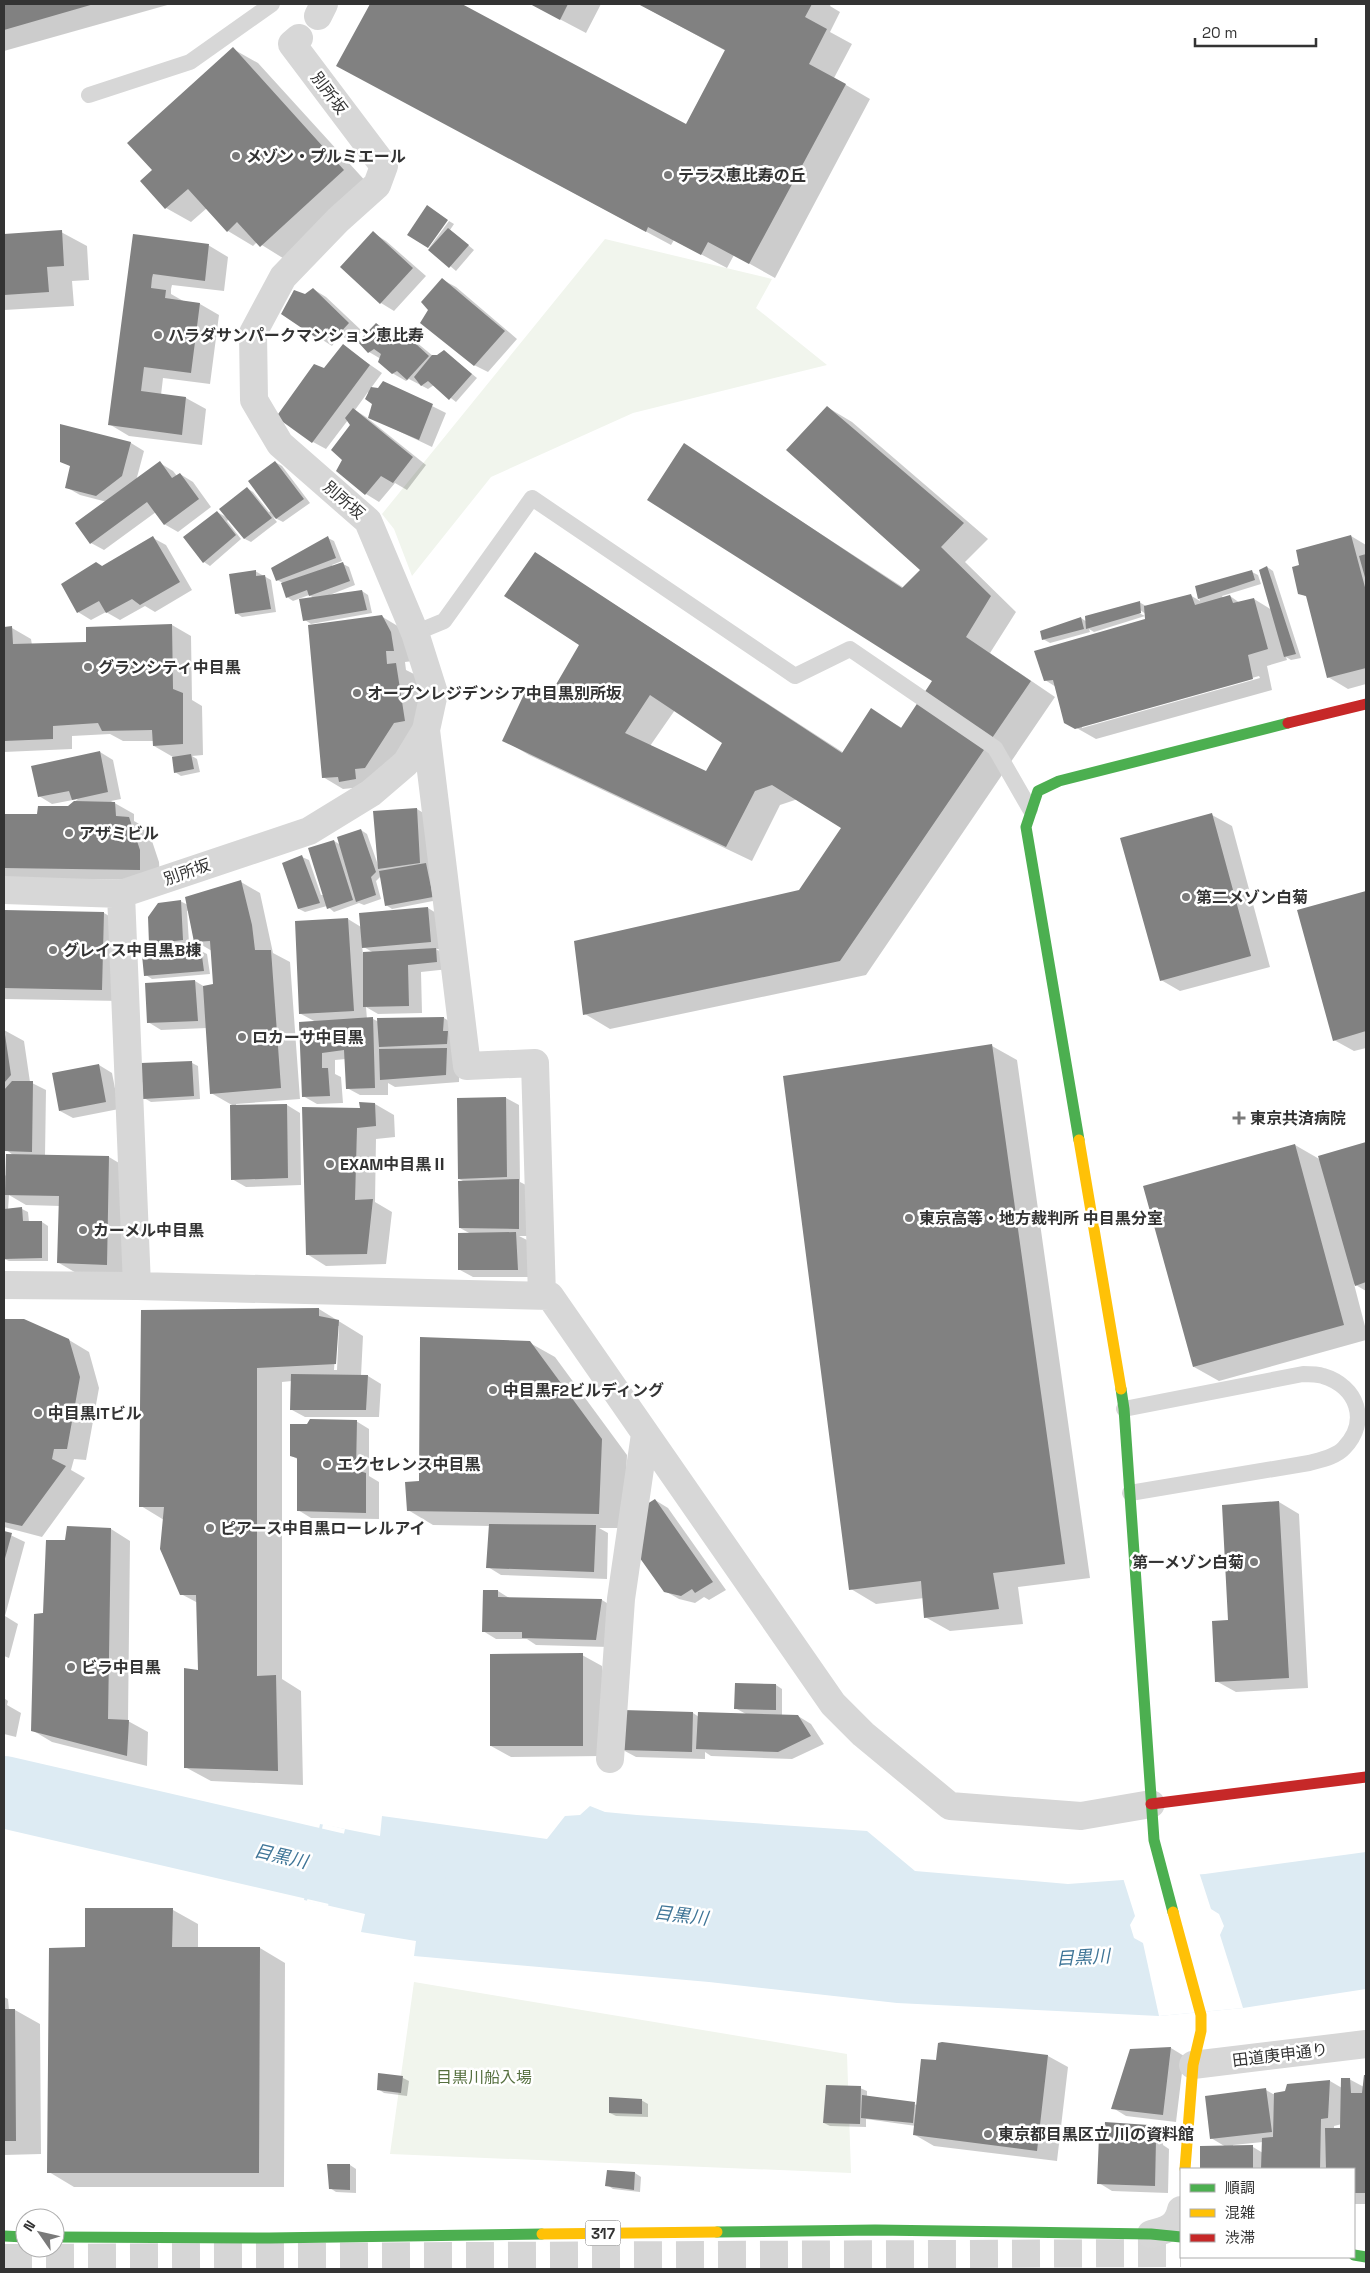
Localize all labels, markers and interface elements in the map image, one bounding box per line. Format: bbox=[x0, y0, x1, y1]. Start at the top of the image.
scale bar bbox=[1195, 15, 1316, 47]
text: 20 m bbox=[1202, 23, 1237, 42]
street label: 別所坂 bbox=[306, 68, 352, 118]
place label: メゾン・プルミエール bbox=[246, 146, 406, 167]
marker: メゾン・プルミエール bbox=[230, 150, 242, 162]
place label: テラス恵比寿の丘 bbox=[678, 165, 806, 186]
marker: テラス恵比寿の丘 bbox=[662, 169, 674, 181]
place label: ハラダサンパークマンション恵比寿 bbox=[168, 325, 424, 346]
marker: ハラダサンパークマンション恵比寿 bbox=[152, 329, 164, 341]
street label: 別所坂 bbox=[319, 476, 369, 524]
place label: グランシティ中目黒 bbox=[98, 657, 241, 678]
marker: グランシティ中目黒 bbox=[82, 661, 94, 673]
place label: オープンレジデンシア中目黒別所坂 bbox=[367, 683, 622, 704]
marker: オープンレジデンシア中目黒別所坂 bbox=[351, 687, 363, 699]
place label: アザミビル bbox=[79, 823, 159, 844]
marker: アザミビル bbox=[63, 827, 75, 839]
street label: 別所坂 bbox=[161, 854, 213, 890]
place label: 第二メゾン白菊 bbox=[1196, 887, 1308, 908]
marker: 第二メゾン白菊 bbox=[1180, 891, 1192, 903]
place label: グレイス中目黒B棟 bbox=[63, 940, 201, 961]
marker: グレイス中目黒B棟 bbox=[47, 944, 59, 956]
place label: ロカーサ中目黒 bbox=[252, 1027, 364, 1048]
marker: ロカーサ中目黒 bbox=[236, 1031, 248, 1043]
place label: 東京共済病院 bbox=[1250, 1108, 1346, 1129]
marker: 東京共済病院 bbox=[1232, 1111, 1246, 1125]
place label: EXAM中目黒Ⅱ bbox=[340, 1154, 447, 1175]
marker: EXAM中目黒Ⅱ bbox=[324, 1158, 336, 1170]
place label: 東京高等・地方裁判所 中目黒分室 bbox=[919, 1208, 1163, 1229]
marker: 東京高等・地方裁判所 中目黒分室 bbox=[903, 1212, 915, 1224]
place label: カーメル中目黒 bbox=[93, 1220, 204, 1241]
marker: カーメル中目黒 bbox=[77, 1224, 89, 1236]
place label: 中目黒F2ビルディング bbox=[503, 1380, 664, 1401]
marker: 中目黒F2ビルディング bbox=[487, 1384, 499, 1396]
place label: 中目黒ITビル bbox=[48, 1403, 142, 1424]
marker: 中目黒ITビル bbox=[32, 1407, 44, 1419]
place label: エクセレンス中目黒 bbox=[337, 1454, 481, 1475]
marker: エクセレンス中目黒 bbox=[321, 1458, 333, 1470]
place label: ピアース中目黒ローレルアイ bbox=[220, 1518, 425, 1539]
marker: ピアース中目黒ローレルアイ bbox=[204, 1522, 216, 1534]
place label: 第一メゾン白菊 bbox=[1132, 1552, 1244, 1573]
marker: 第一メゾン白菊 bbox=[1248, 1556, 1260, 1568]
place label: ビラ中目黒 bbox=[81, 1657, 161, 1678]
marker: ビラ中目黒 bbox=[65, 1661, 77, 1673]
water label: 目黒川 bbox=[252, 1839, 312, 1874]
water label: 目黒川 bbox=[653, 1900, 711, 1930]
water label: 目黒川 bbox=[1055, 1944, 1113, 1970]
street label: 田道庚申通り bbox=[1231, 2039, 1329, 2071]
park label: 目黒川船入場 bbox=[436, 2067, 532, 2088]
place label: 東京都目黒区立 川の資料館 bbox=[998, 2124, 1194, 2145]
marker: 東京都目黒区立 川の資料館 bbox=[982, 2128, 994, 2140]
legend bbox=[1180, 2168, 1355, 2258]
text: 順調 bbox=[1225, 2178, 1255, 2197]
text: 混雑 bbox=[1225, 2203, 1255, 2222]
north arrow bbox=[15, 2208, 65, 2258]
text: N bbox=[19, 2217, 39, 2235]
road number: 317 bbox=[586, 2220, 620, 2246]
text: 渋滞 bbox=[1225, 2228, 1255, 2247]

